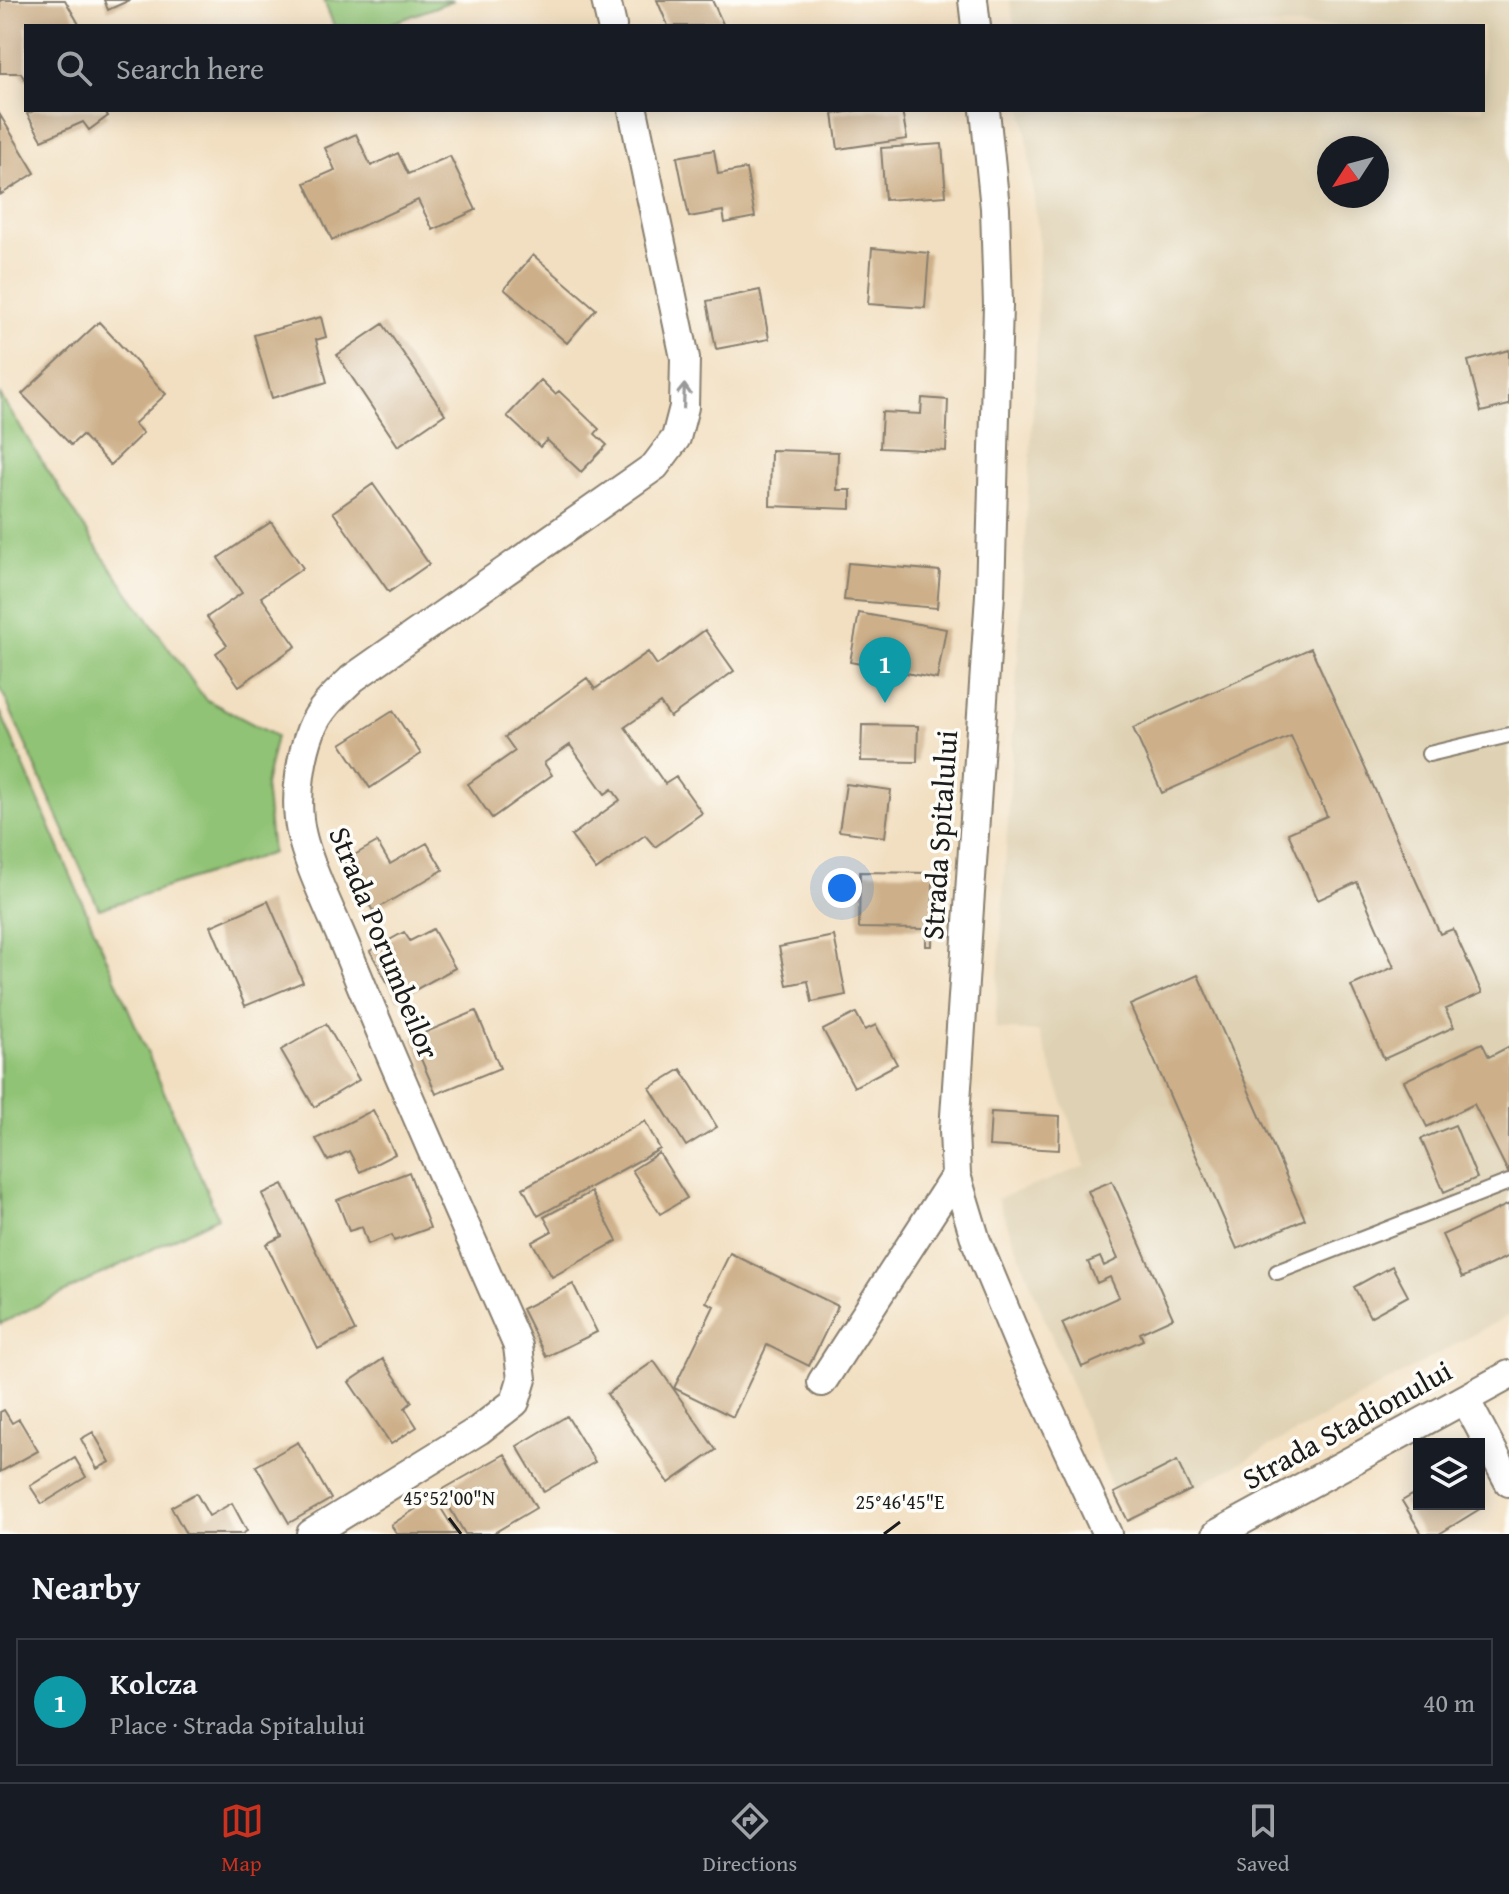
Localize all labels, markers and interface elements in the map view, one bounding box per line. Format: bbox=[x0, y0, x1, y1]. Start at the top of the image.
search box bbox=[24, 24, 1485, 112]
icon: search bbox=[52, 46, 96, 90]
text: Search here bbox=[116, 46, 264, 90]
north arrow bbox=[1317, 136, 1389, 208]
one-way arrow bbox=[677, 383, 692, 410]
pin: 1 bbox=[859, 637, 911, 703]
street label: Strada Spitalului bbox=[910, 729, 968, 941]
street label: Strada Porumbeilor bbox=[318, 820, 452, 1065]
your location bbox=[822, 868, 862, 908]
street label: Strada Stadionului bbox=[1234, 1348, 1459, 1500]
map controls bbox=[1413, 1438, 1485, 1510]
button: layers bbox=[1413, 1438, 1485, 1510]
text: 45°52'00"N bbox=[403, 1483, 495, 1512]
text: 25°46'45"E bbox=[856, 1487, 944, 1516]
text: Nearby bbox=[32, 1562, 141, 1611]
text: Kolcza bbox=[110, 1661, 198, 1705]
text: 1 bbox=[53, 1683, 67, 1722]
text: 40 m bbox=[1423, 1683, 1475, 1722]
text: Place · Strada Spitalului bbox=[110, 1705, 365, 1744]
tab: Map bbox=[220, 1799, 264, 1879]
tab: Directions bbox=[703, 1799, 797, 1879]
tab: Saved bbox=[1236, 1799, 1289, 1879]

